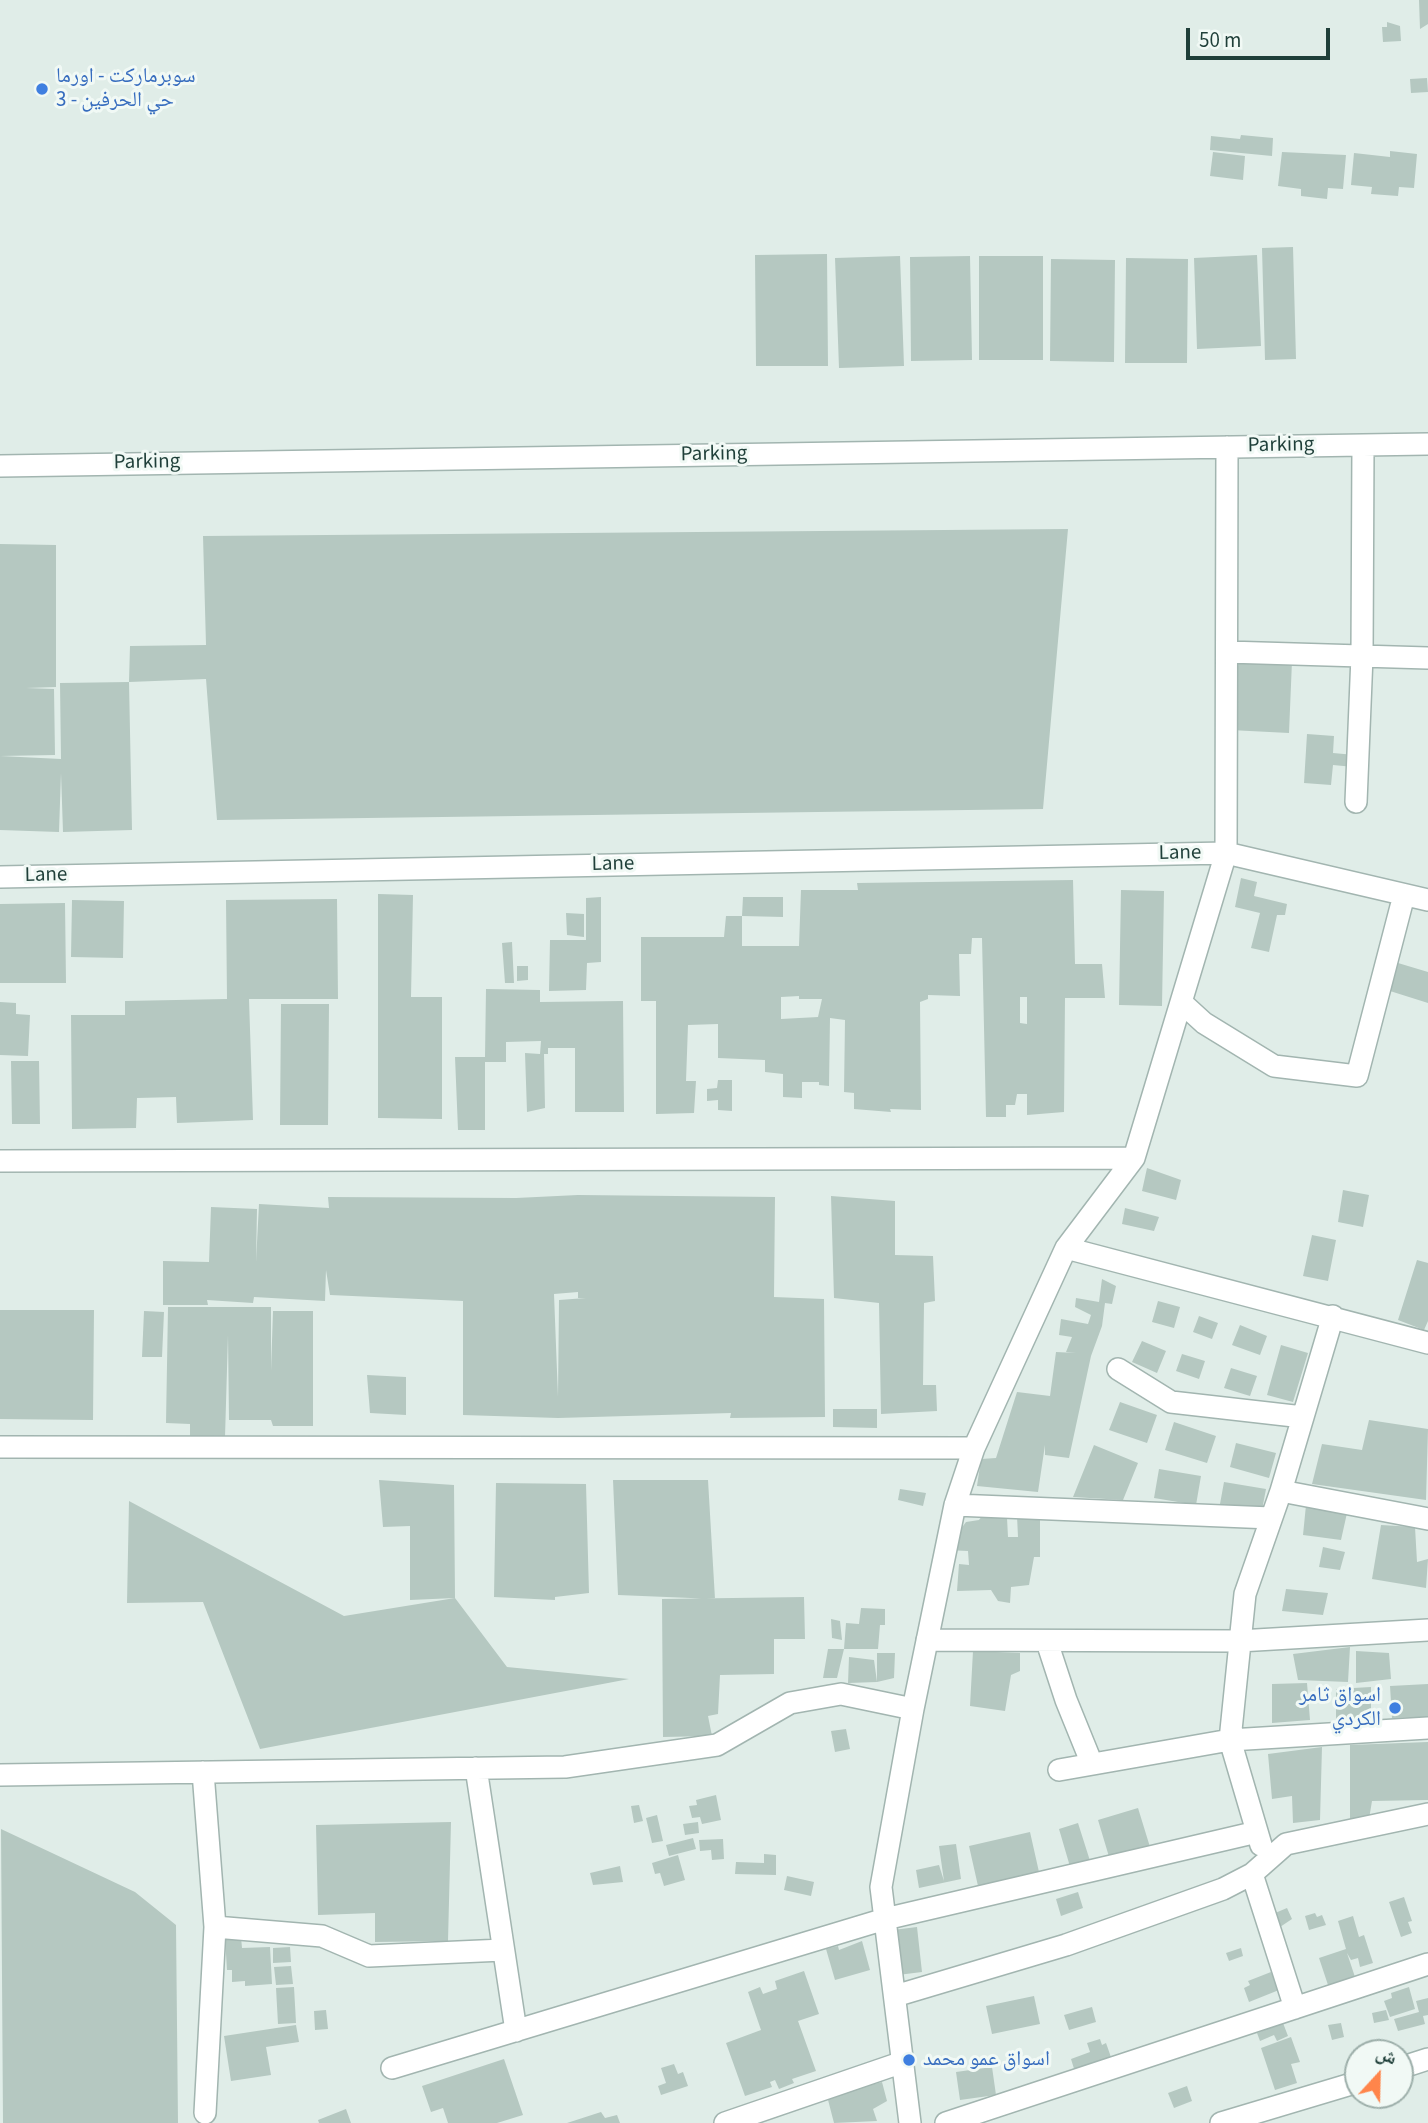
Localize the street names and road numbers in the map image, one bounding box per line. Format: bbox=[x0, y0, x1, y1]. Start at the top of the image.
street label: Parking bbox=[1248, 433, 1314, 459]
street label: Parking bbox=[681, 442, 747, 468]
street label: Parking bbox=[114, 450, 180, 476]
street label: Lane bbox=[1158, 841, 1202, 867]
street label: Lane bbox=[591, 852, 635, 878]
street label: Lane bbox=[24, 863, 68, 889]

